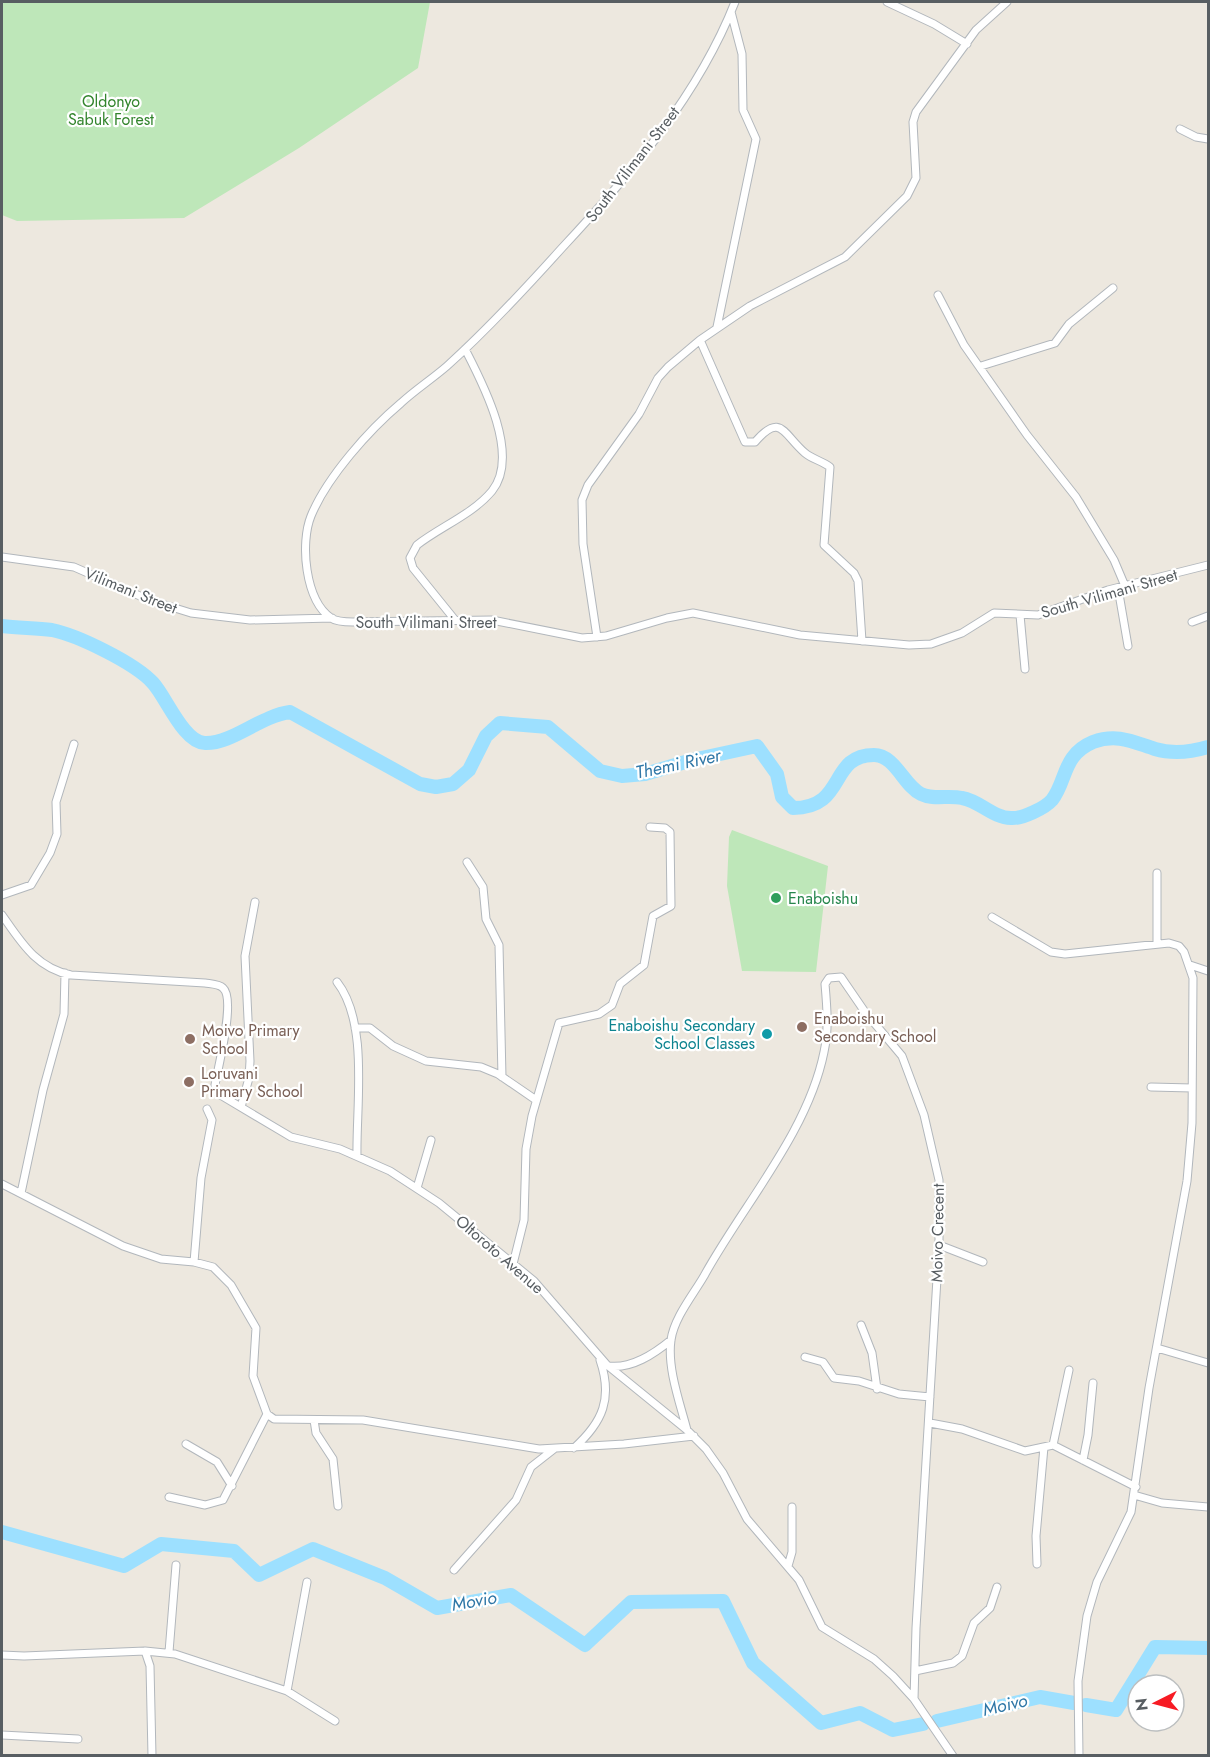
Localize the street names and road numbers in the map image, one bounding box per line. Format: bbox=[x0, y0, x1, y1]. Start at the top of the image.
street label: South Vilimani Street bbox=[580, 101, 685, 227]
street label: Vilimani Street bbox=[81, 561, 181, 620]
street label: South Vilimani Street bbox=[1038, 563, 1180, 624]
street label: South Vilimani Street bbox=[355, 611, 497, 634]
street label: Moivo Crecent bbox=[925, 1183, 950, 1283]
street label: Oltoroto Avenue bbox=[451, 1210, 549, 1299]

